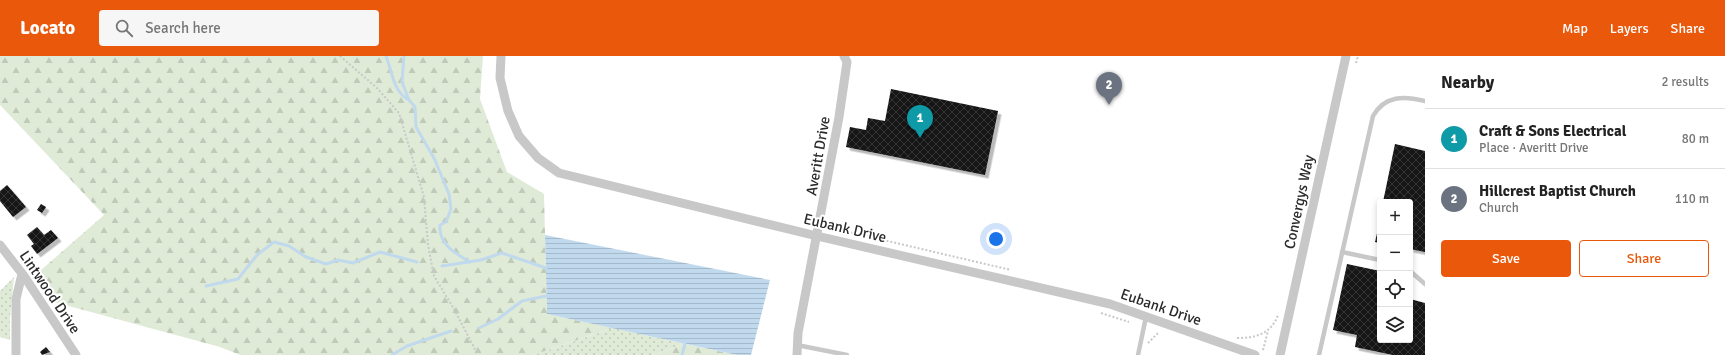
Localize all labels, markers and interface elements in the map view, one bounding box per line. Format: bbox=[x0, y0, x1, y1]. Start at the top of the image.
search box bbox=[99, 10, 379, 46]
text: Locato bbox=[20, 16, 75, 40]
icon: search bbox=[113, 17, 135, 39]
text: Search here bbox=[145, 19, 221, 37]
text: Map bbox=[1562, 20, 1588, 37]
text: Layers bbox=[1610, 20, 1649, 37]
text: Share bbox=[1671, 20, 1705, 37]
pin: 2 bbox=[1096, 72, 1122, 105]
text: Nearby bbox=[1441, 72, 1494, 93]
text: 2 results bbox=[1661, 74, 1709, 90]
pin: 1 bbox=[907, 105, 933, 138]
street label: Averitt Drive bbox=[802, 115, 834, 197]
text: Craft & Sons Electrical bbox=[1479, 122, 1626, 140]
text: 1 bbox=[1450, 131, 1458, 147]
text: 80 m bbox=[1682, 131, 1709, 147]
text: Place · Averitt Drive bbox=[1479, 140, 1588, 156]
street label: Convergys Way bbox=[1280, 153, 1318, 251]
text: Hillcrest Baptist Church bbox=[1479, 182, 1636, 200]
text: 2 bbox=[1450, 191, 1458, 207]
text: 110 m bbox=[1675, 191, 1709, 207]
map controls bbox=[1377, 199, 1413, 343]
button: + bbox=[1377, 199, 1413, 235]
text: Church bbox=[1479, 200, 1519, 216]
street label: Eubank Drive bbox=[802, 210, 888, 246]
your location bbox=[986, 229, 1006, 249]
button: − bbox=[1377, 235, 1413, 271]
button: Save bbox=[1441, 240, 1571, 277]
button: Share bbox=[1579, 240, 1709, 277]
street label: Lintwood Drive bbox=[16, 247, 84, 337]
button: locate bbox=[1377, 271, 1413, 307]
street label: Eubank Drive bbox=[1118, 285, 1204, 329]
button: layers bbox=[1377, 307, 1413, 343]

